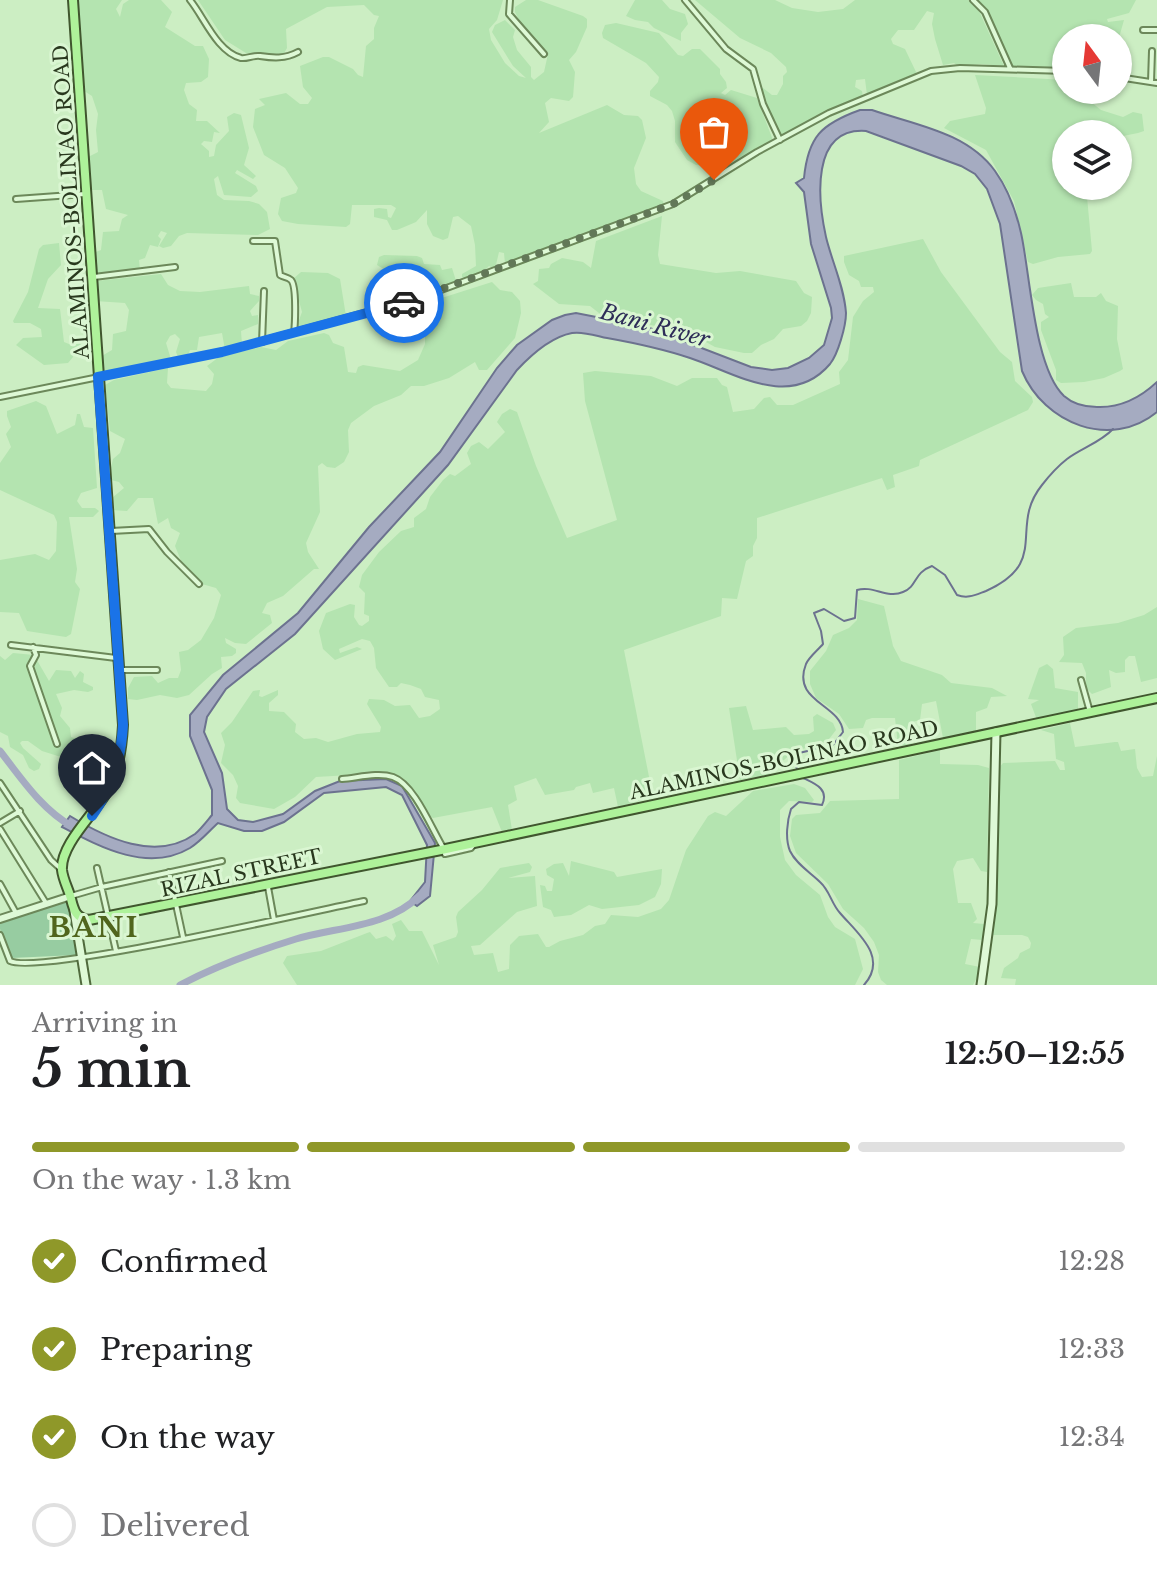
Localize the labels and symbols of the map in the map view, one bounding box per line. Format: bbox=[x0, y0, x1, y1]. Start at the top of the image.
north arrow bbox=[1052, 24, 1132, 104]
street label: ALAMINOS-BOLINAO ROAD bbox=[48, 44, 94, 361]
pin bbox=[680, 98, 748, 180]
courier bbox=[364, 263, 444, 343]
water label: Bani River bbox=[596, 298, 713, 353]
street label: ALAMINOS-BOLINAO ROAD bbox=[626, 715, 941, 805]
pin bbox=[58, 734, 126, 816]
street label: RIZAL STREET bbox=[158, 844, 324, 902]
district label: BANI bbox=[49, 910, 139, 945]

